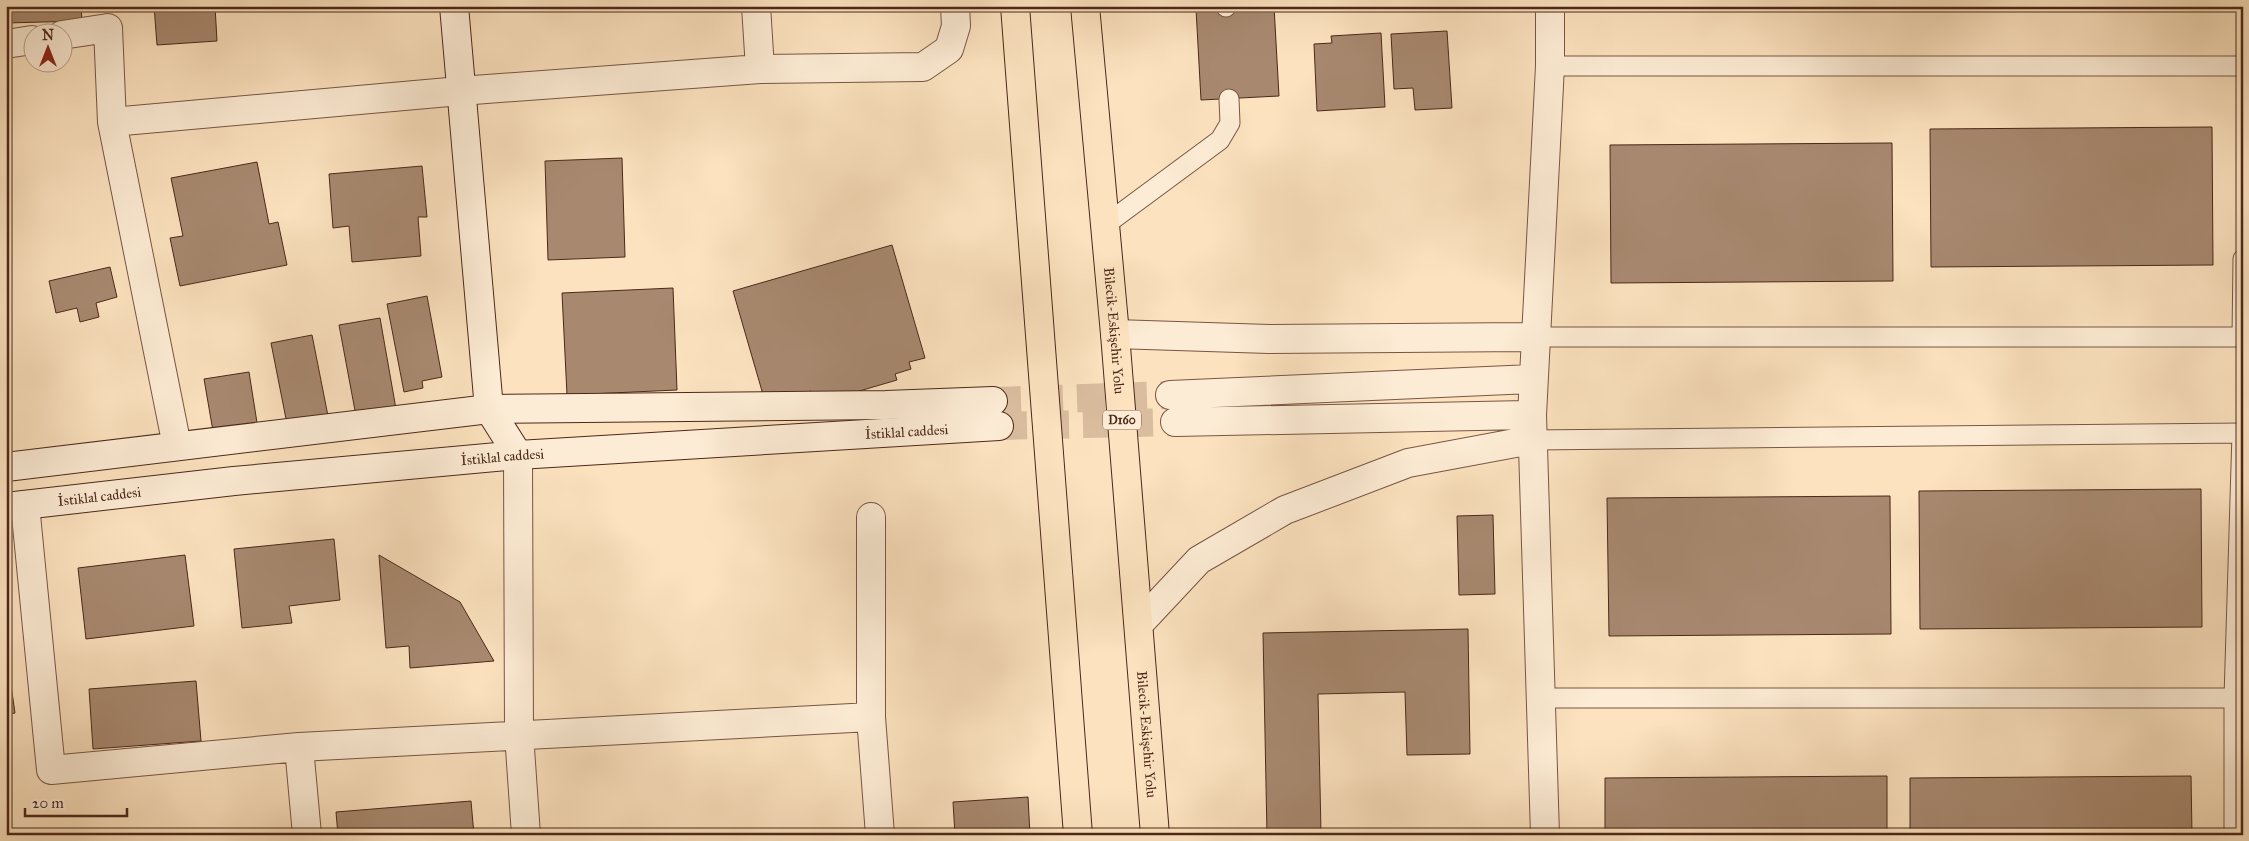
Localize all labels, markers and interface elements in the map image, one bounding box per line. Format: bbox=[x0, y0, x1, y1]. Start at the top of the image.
north arrow bbox=[22, 22, 72, 72]
text: N bbox=[42, 27, 54, 44]
street label: Bilecik-Eskişehir Yolu bbox=[1100, 267, 1128, 395]
road number: D160 bbox=[1103, 410, 1141, 430]
street label: İstiklal caddesi bbox=[864, 421, 949, 443]
street label: İstiklal caddesi bbox=[460, 445, 545, 469]
street label: İstiklal caddesi bbox=[57, 484, 142, 510]
street label: Bilecik-Eskişehir Yolu bbox=[1133, 670, 1160, 799]
scale bar bbox=[25, 786, 128, 818]
text: 20 m bbox=[32, 794, 64, 812]

